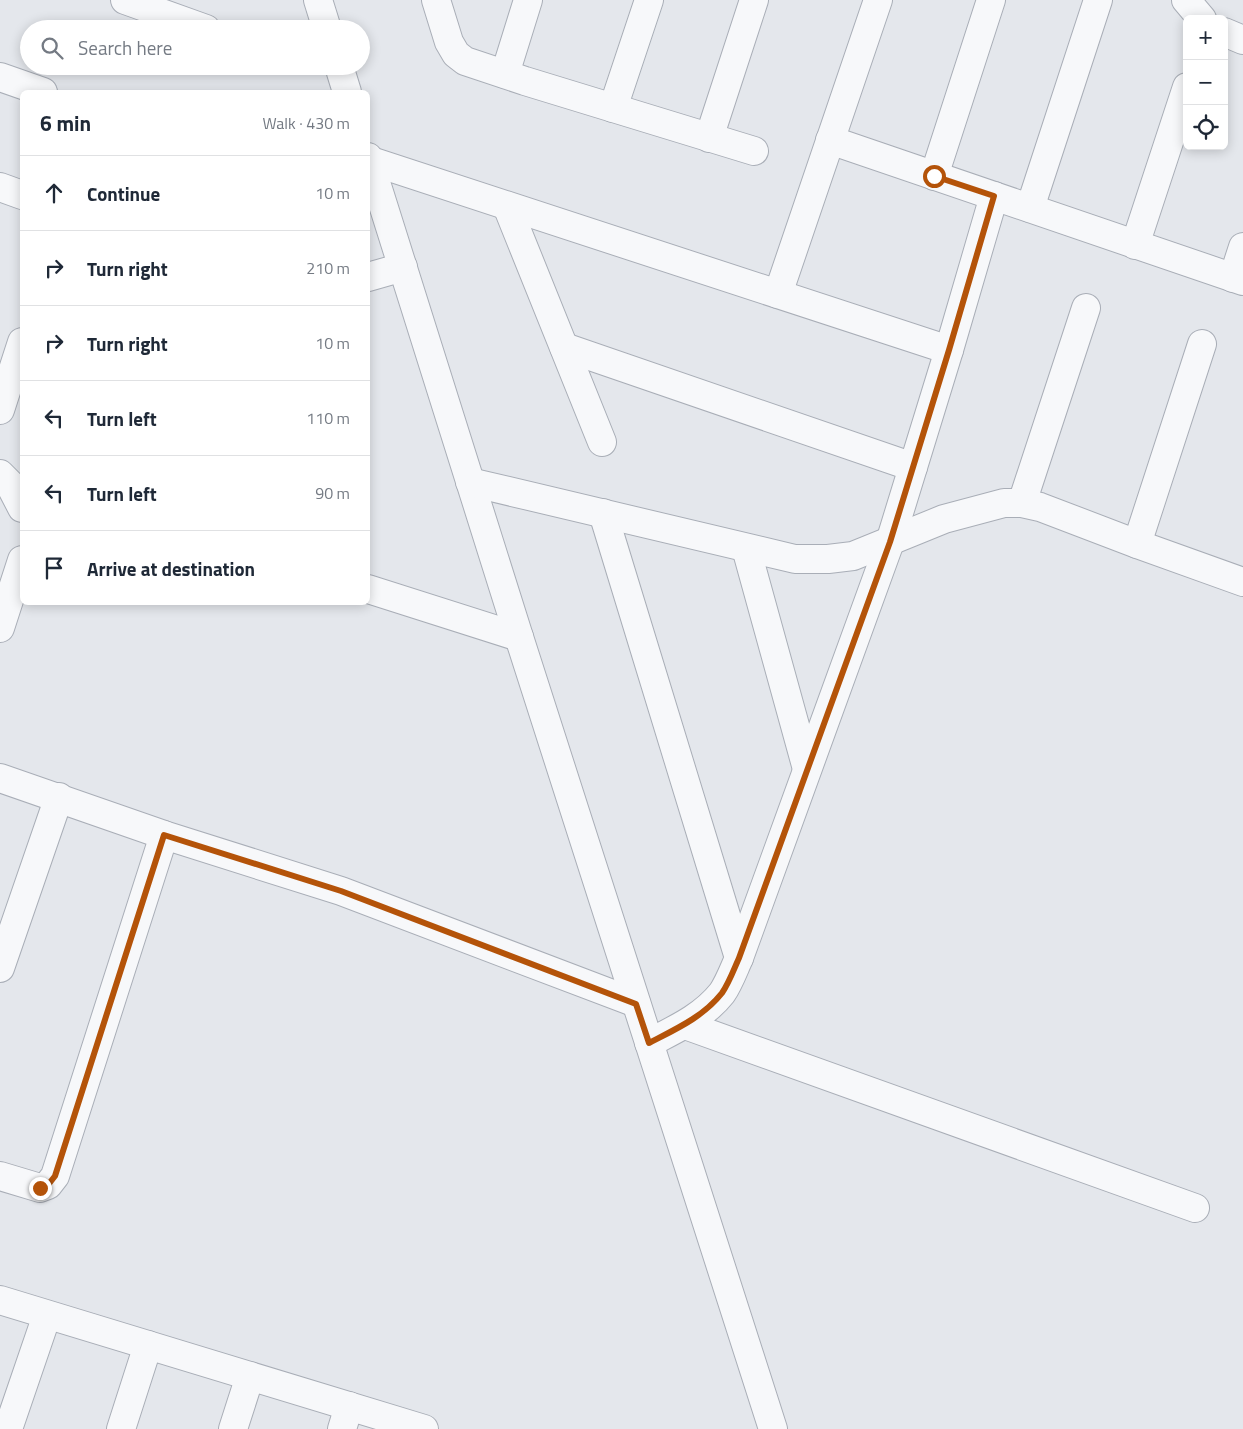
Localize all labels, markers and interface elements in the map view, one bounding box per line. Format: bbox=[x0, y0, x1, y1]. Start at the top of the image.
map controls bbox=[1183, 15, 1228, 150]
button: + bbox=[1183, 15, 1228, 60]
search box bbox=[20, 20, 370, 75]
text: Search here bbox=[78, 33, 172, 62]
icon: search bbox=[38, 34, 66, 62]
button: − bbox=[1183, 60, 1228, 105]
button: locate bbox=[1183, 105, 1228, 150]
text: 6 min bbox=[40, 107, 91, 139]
text: Walk · 430 m bbox=[262, 111, 350, 135]
route start bbox=[923, 165, 946, 188]
icon: ahead bbox=[40, 179, 68, 207]
text: Continue bbox=[87, 179, 160, 208]
text: 10 m bbox=[315, 181, 350, 205]
icon: right bbox=[40, 254, 68, 282]
text: Turn right bbox=[87, 254, 168, 283]
text: 210 m bbox=[306, 256, 350, 280]
icon: right bbox=[40, 329, 68, 357]
text: Turn right bbox=[87, 329, 168, 358]
text: 10 m bbox=[315, 331, 350, 355]
icon: left bbox=[40, 404, 68, 432]
text: Turn left bbox=[87, 404, 157, 433]
text: 110 m bbox=[306, 406, 350, 430]
icon: left bbox=[40, 479, 68, 507]
text: Turn left bbox=[87, 479, 157, 508]
text: 90 m bbox=[315, 481, 350, 505]
icon: arrive bbox=[40, 554, 68, 582]
text: Arrive at destination bbox=[87, 554, 255, 583]
route end bbox=[29, 1177, 52, 1200]

